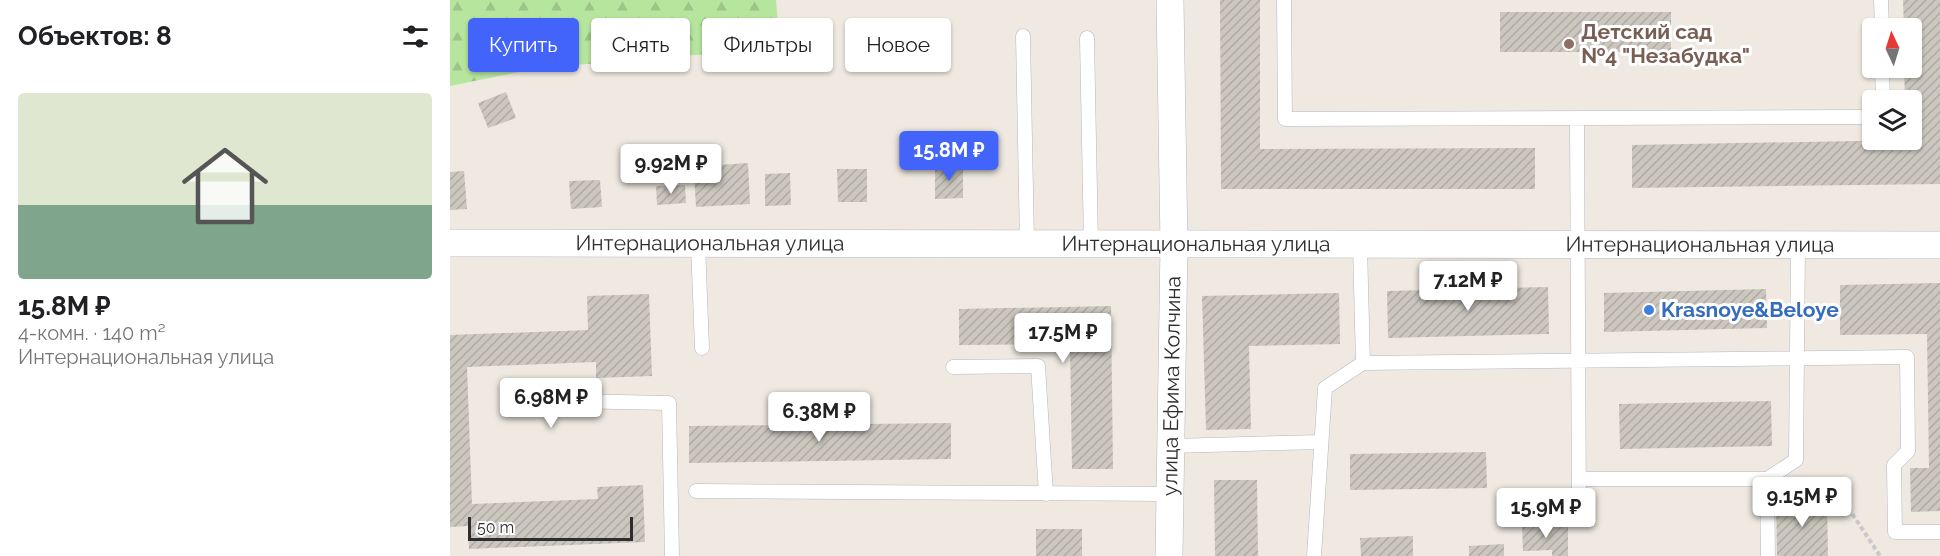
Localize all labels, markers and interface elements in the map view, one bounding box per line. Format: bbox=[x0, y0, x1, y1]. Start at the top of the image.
chip: Купить bbox=[468, 18, 579, 72]
chip: Снять bbox=[591, 18, 690, 72]
chip: Фильтры bbox=[702, 18, 833, 72]
chip: Новое bbox=[845, 18, 951, 72]
north arrow bbox=[1862, 18, 1922, 78]
map controls bbox=[1862, 18, 1922, 150]
place label: Детский сад №4 "Незабудка" bbox=[1581, 19, 1750, 68]
icon: filters bbox=[399, 20, 432, 53]
text: Объектов: 8 bbox=[18, 21, 172, 51]
marker: Детский сад №4 "Незабудка" bbox=[1562, 37, 1576, 51]
button: layers bbox=[1862, 90, 1922, 150]
pin: 15.8M ₽ bbox=[894, 131, 1004, 182]
icon: home bbox=[171, 132, 279, 240]
text: 15.8M ₽ bbox=[913, 138, 985, 162]
pin: 9.92M ₽ bbox=[616, 144, 726, 195]
text: 9.92M ₽ bbox=[634, 151, 708, 175]
street label: Интернациональная улица bbox=[575, 230, 845, 256]
street label: Интернациональная улица bbox=[1061, 231, 1331, 256]
street label: Интернациональная улица bbox=[1565, 231, 1835, 257]
pin: 7.12M ₽ bbox=[1413, 261, 1523, 312]
text: 7.12M ₽ bbox=[1433, 268, 1503, 292]
street label: улица Ефима Колчина bbox=[1157, 276, 1186, 496]
text: 15.8M ₽ bbox=[18, 291, 111, 321]
place label: Krasnoye&Beloye bbox=[1661, 297, 1839, 322]
marker: Krasnoye&Beloye bbox=[1642, 303, 1656, 317]
pin: 17.5M ₽ bbox=[1008, 313, 1118, 364]
text: 17.5M ₽ bbox=[1028, 320, 1098, 344]
text: 4-комн. · 140 m² bbox=[18, 321, 165, 345]
text: Интернациональная улица bbox=[18, 345, 274, 369]
pin: 6.98M ₽ bbox=[496, 378, 606, 429]
text: 6.98M ₽ bbox=[514, 385, 588, 409]
pin: 6.38M ₽ bbox=[764, 392, 874, 443]
text: 6.38M ₽ bbox=[782, 399, 856, 423]
pin: 9.15M ₽ bbox=[1747, 477, 1857, 528]
text: 9.15M ₽ bbox=[1767, 484, 1837, 508]
pin: 15.9M ₽ bbox=[1491, 488, 1601, 539]
text: 15.9M ₽ bbox=[1511, 495, 1581, 519]
scale bar bbox=[468, 514, 633, 542]
text: 50 m bbox=[477, 518, 514, 537]

